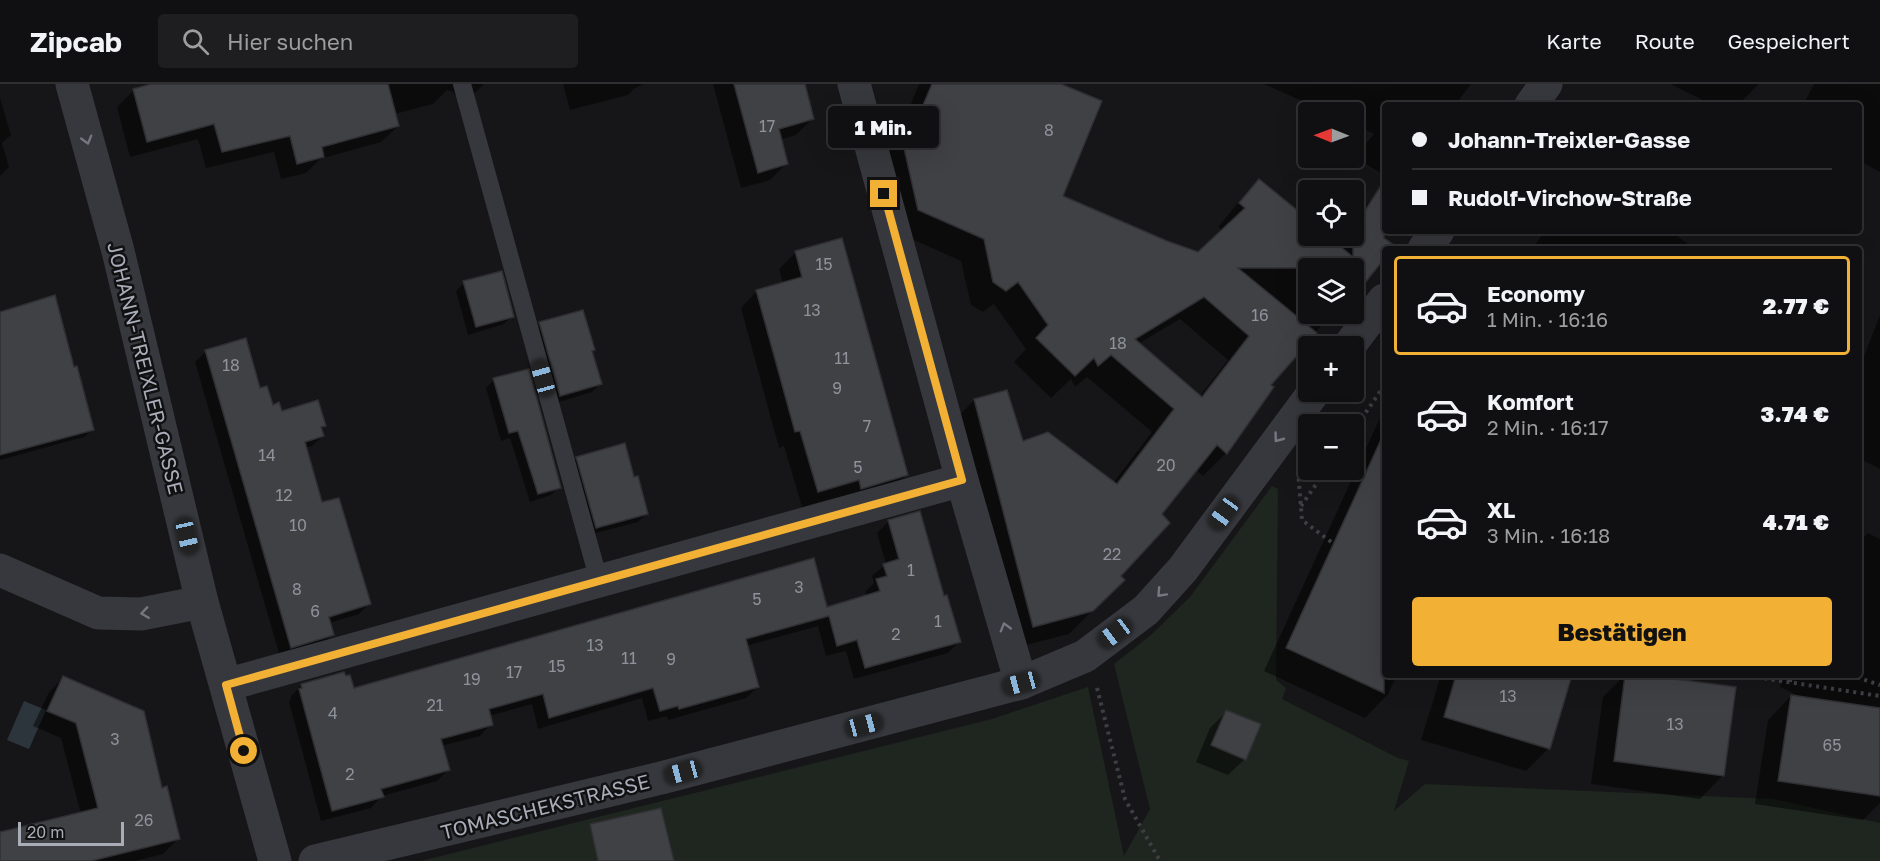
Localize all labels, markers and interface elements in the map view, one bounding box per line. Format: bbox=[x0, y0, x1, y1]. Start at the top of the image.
search box bbox=[158, 14, 578, 68]
text: Zipcab bbox=[30, 25, 122, 58]
icon: search bbox=[179, 25, 212, 58]
text: Hier suchen bbox=[227, 28, 353, 55]
text: Karte bbox=[1546, 28, 1602, 54]
text: Route bbox=[1635, 28, 1695, 54]
text: Gespeichert bbox=[1728, 28, 1850, 54]
north arrow bbox=[1298, 102, 1364, 168]
map controls bbox=[1298, 102, 1364, 480]
callout: 1 Min. bbox=[828, 107, 940, 149]
text: 1 Min. bbox=[855, 115, 913, 139]
house number: 17 bbox=[759, 116, 775, 136]
house number: 8 bbox=[1044, 120, 1054, 140]
text: Johann-Treixler-Gasse bbox=[1448, 126, 1690, 153]
one-way arrow bbox=[80, 134, 92, 145]
route end bbox=[870, 180, 897, 207]
button: locate bbox=[1298, 180, 1364, 246]
text: Rudolf-Virchow-Straße bbox=[1448, 184, 1692, 211]
street label: JOHANN-TREIXLER-GASSE bbox=[103, 239, 189, 497]
house number: 15 bbox=[815, 254, 833, 274]
button: layers bbox=[1298, 258, 1364, 324]
icon: car bbox=[1415, 279, 1469, 333]
text: Economy bbox=[1487, 280, 1585, 307]
text: 2.77 € bbox=[1763, 292, 1829, 319]
house number: 13 bbox=[803, 300, 821, 320]
house number: 16 bbox=[1251, 305, 1269, 325]
text: 1 Min. · 16:16 bbox=[1487, 307, 1608, 331]
house number: 18 bbox=[1109, 333, 1127, 353]
button: + bbox=[1298, 336, 1364, 402]
house number: 11 bbox=[834, 348, 850, 368]
house number: 18 bbox=[222, 355, 240, 375]
car bbox=[529, 358, 557, 398]
house number: 9 bbox=[832, 378, 842, 398]
icon: car bbox=[1415, 387, 1469, 441]
text: Komfort bbox=[1487, 388, 1574, 415]
text: 3.74 € bbox=[1761, 400, 1829, 427]
button: − bbox=[1298, 414, 1364, 480]
text: 2 Min. · 16:17 bbox=[1487, 415, 1609, 439]
house number: 7 bbox=[863, 416, 871, 436]
one-way arrow bbox=[1275, 431, 1286, 442]
house number: 14 bbox=[258, 445, 276, 465]
house number: 20 bbox=[1156, 455, 1176, 475]
house number: 5 bbox=[853, 457, 863, 477]
house number: 12 bbox=[275, 485, 293, 505]
car bbox=[1206, 493, 1242, 533]
icon: car bbox=[1415, 495, 1469, 549]
text: XL bbox=[1487, 496, 1515, 523]
text: 4.71 € bbox=[1763, 508, 1829, 535]
house number: 10 bbox=[289, 515, 307, 535]
car bbox=[174, 516, 200, 556]
text: 3 Min. · 16:18 bbox=[1487, 523, 1610, 547]
house number: 22 bbox=[1103, 544, 1121, 564]
house number: 1 bbox=[907, 560, 915, 580]
house number: 3 bbox=[794, 577, 804, 597]
house number: 8 bbox=[292, 579, 302, 599]
one-way arrow bbox=[1157, 587, 1168, 597]
house number: 5 bbox=[752, 589, 762, 609]
button: Bestätigen bbox=[1412, 597, 1832, 666]
house number: 6 bbox=[310, 601, 320, 621]
one-way arrow bbox=[140, 606, 150, 618]
house number: 1 bbox=[934, 611, 942, 631]
car bbox=[1095, 615, 1135, 651]
one-way arrow bbox=[1000, 622, 1012, 633]
house number: 2 bbox=[891, 624, 901, 644]
house number: 13 bbox=[586, 635, 604, 655]
house number: 11 bbox=[621, 648, 637, 668]
house number: 9 bbox=[666, 649, 676, 669]
house number: 15 bbox=[548, 656, 566, 676]
house number: 17 bbox=[506, 662, 522, 682]
house number: 19 bbox=[463, 669, 481, 689]
car bbox=[1001, 670, 1041, 696]
house number: 13 bbox=[1499, 686, 1517, 706]
house number: 21 bbox=[426, 695, 444, 715]
house number: 4 bbox=[328, 703, 338, 723]
car bbox=[844, 712, 884, 738]
house number: 13 bbox=[1666, 714, 1684, 734]
house number: 3 bbox=[110, 729, 120, 749]
house number: 65 bbox=[1823, 735, 1841, 755]
route start bbox=[230, 737, 257, 764]
car bbox=[663, 759, 703, 785]
house number: 2 bbox=[345, 764, 355, 784]
street label: TOMASCHEKSTRASSE bbox=[438, 768, 652, 844]
house number: 26 bbox=[135, 810, 153, 830]
scale bar bbox=[18, 819, 124, 846]
text: 20 m bbox=[27, 822, 64, 842]

